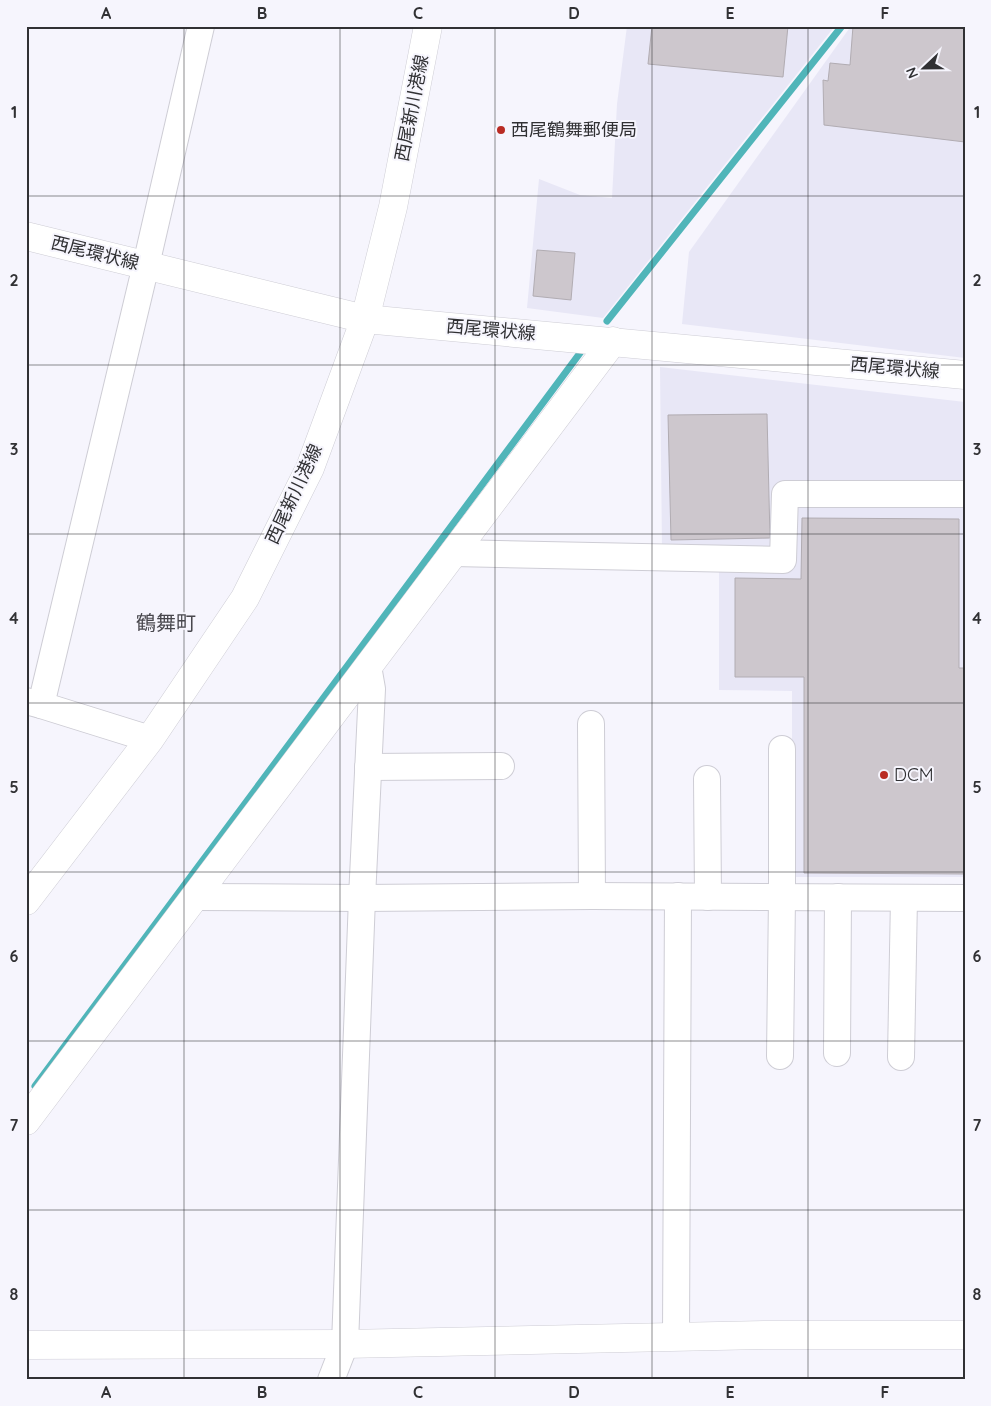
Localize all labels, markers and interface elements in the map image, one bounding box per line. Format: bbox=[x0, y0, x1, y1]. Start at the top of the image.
text: A bbox=[101, 3, 112, 23]
text: B bbox=[257, 3, 267, 23]
text: C bbox=[413, 3, 423, 23]
text: D bbox=[568, 3, 580, 23]
text: E bbox=[725, 3, 735, 23]
text: F bbox=[881, 3, 890, 23]
north arrow bbox=[898, 42, 948, 92]
street label: 西尾新川港線 bbox=[390, 53, 433, 163]
text: N bbox=[902, 65, 922, 81]
text: 1 bbox=[11, 102, 17, 122]
text: 1 bbox=[974, 102, 980, 122]
place label: 西尾鶴舞郵便局 bbox=[511, 118, 637, 141]
marker: 西尾鶴舞郵便局 bbox=[495, 124, 507, 136]
street label: 西尾環状線 bbox=[49, 230, 142, 275]
text: 2 bbox=[9, 270, 19, 290]
text: 2 bbox=[972, 270, 982, 290]
street label: 西尾環状線 bbox=[445, 314, 537, 345]
street label: 西尾環状線 bbox=[849, 352, 941, 383]
text: 3 bbox=[10, 439, 18, 459]
text: 3 bbox=[973, 439, 981, 459]
street label: 西尾新川港線 bbox=[260, 440, 327, 548]
text: 4 bbox=[9, 608, 19, 628]
text: 4 bbox=[972, 608, 982, 628]
district label: 鶴舞町 bbox=[136, 610, 196, 635]
place label: DCM bbox=[894, 763, 934, 786]
marker: DCM bbox=[878, 769, 890, 781]
text: 5 bbox=[9, 777, 19, 797]
text: 5 bbox=[972, 777, 982, 797]
text: 6 bbox=[10, 946, 19, 966]
text: 6 bbox=[973, 946, 982, 966]
text: 7 bbox=[10, 1115, 19, 1135]
text: 7 bbox=[973, 1115, 982, 1135]
text: 8 bbox=[10, 1284, 19, 1304]
text: 8 bbox=[973, 1284, 982, 1304]
text: A bbox=[101, 1382, 112, 1402]
text: B bbox=[257, 1382, 267, 1402]
text: C bbox=[413, 1382, 423, 1402]
text: D bbox=[568, 1382, 580, 1402]
text: E bbox=[725, 1382, 735, 1402]
text: F bbox=[881, 1382, 890, 1402]

